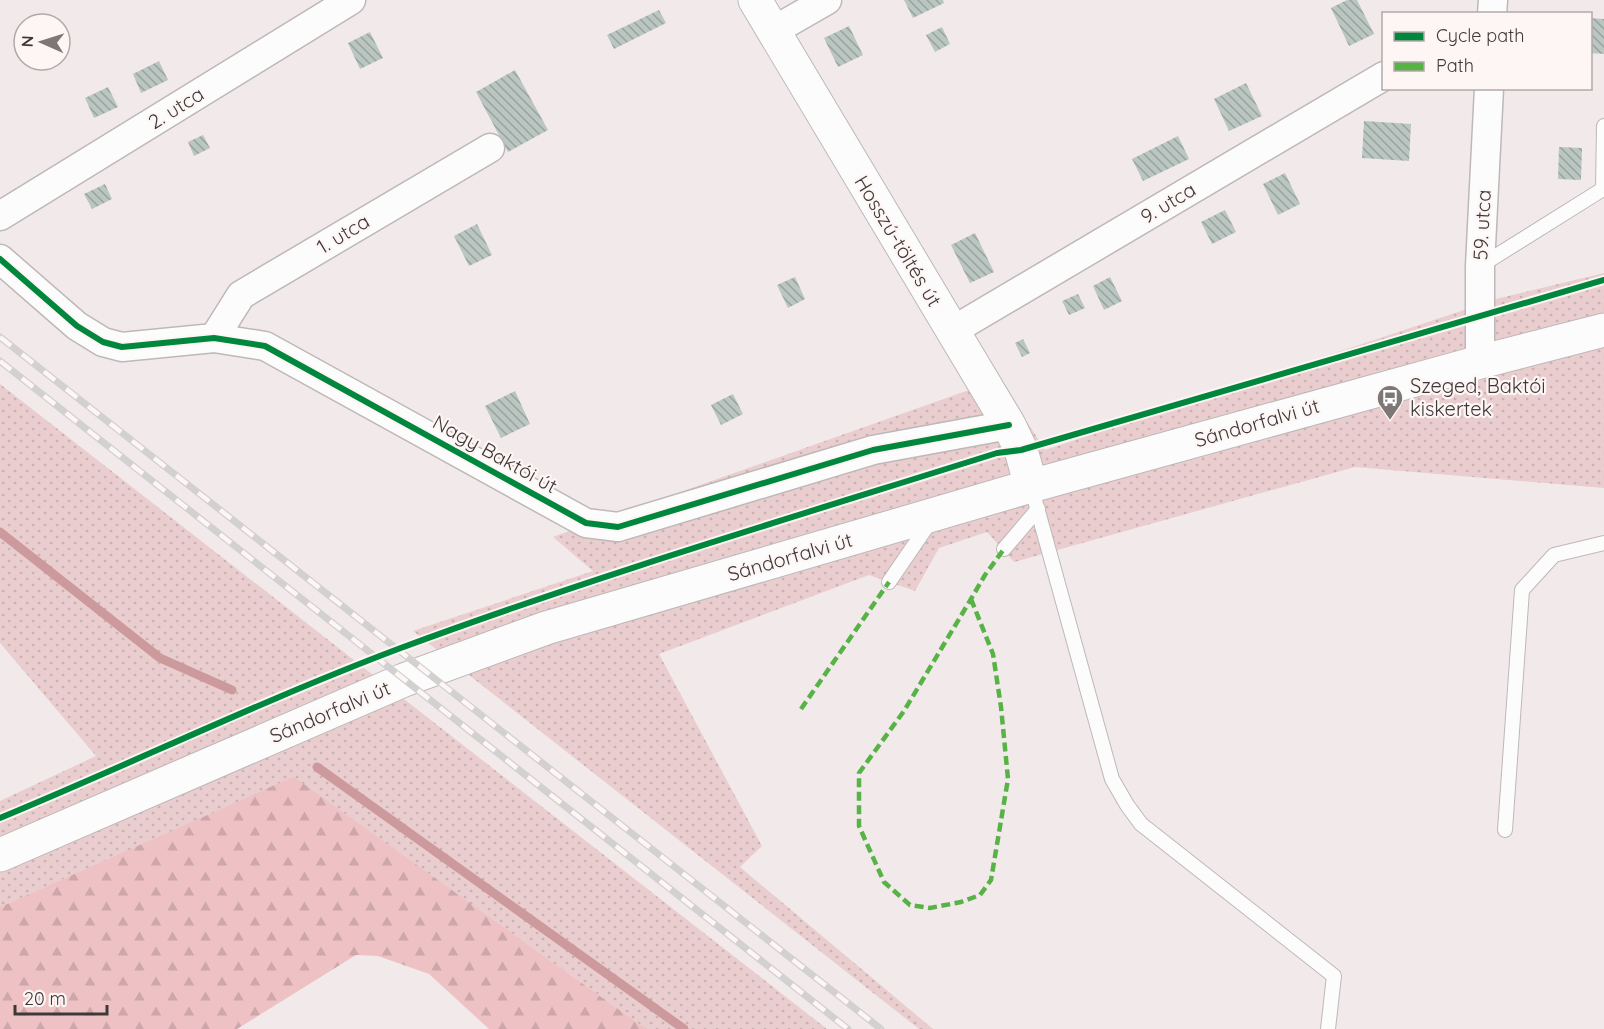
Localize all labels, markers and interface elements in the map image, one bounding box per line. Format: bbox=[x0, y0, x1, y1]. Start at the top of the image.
north arrow bbox=[12, 12, 72, 72]
legend bbox=[1382, 12, 1592, 90]
text: Cycle path bbox=[1436, 24, 1524, 47]
text: N bbox=[17, 35, 37, 48]
text: Path bbox=[1436, 54, 1474, 77]
street label: 2. utca bbox=[143, 81, 208, 134]
street label: Hosszú-töltés út bbox=[850, 171, 947, 311]
street label: 9. utca bbox=[1136, 176, 1200, 229]
street label: 59. utca bbox=[1467, 189, 1496, 261]
street label: 1. utca bbox=[312, 208, 374, 259]
place label: Szeged, Baktói kiskertek bbox=[1410, 373, 1546, 421]
bus stop icon: Szeged, Baktói kiskertek bbox=[1375, 383, 1405, 421]
street label: Sándorfalvi út bbox=[1192, 393, 1322, 452]
street label: Nagy Baktói út bbox=[429, 409, 562, 498]
street label: Sándorfalvi út bbox=[725, 527, 855, 586]
street label: Sándorfalvi út bbox=[266, 675, 394, 748]
scale bar bbox=[15, 978, 106, 1016]
text: 20 m bbox=[24, 987, 66, 1010]

